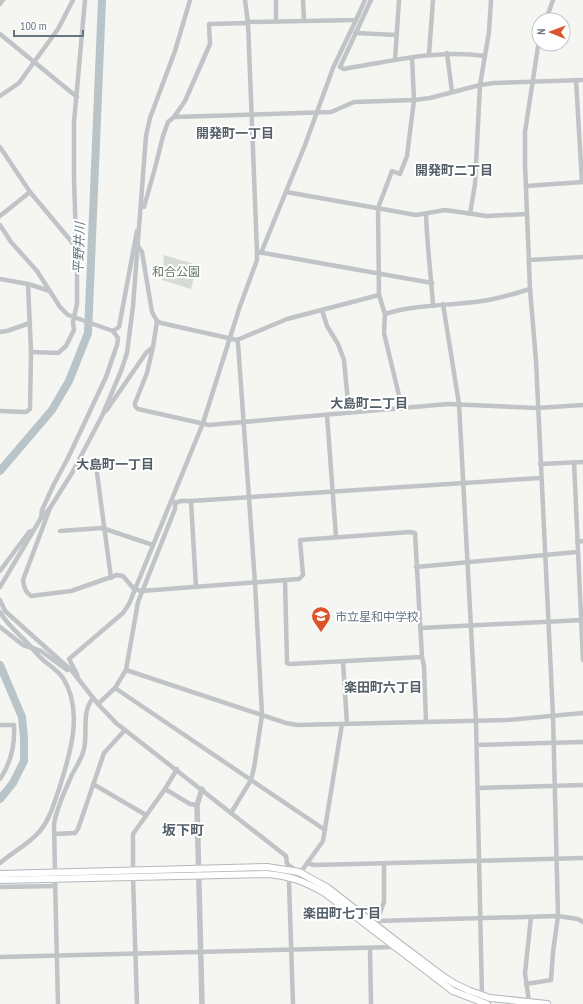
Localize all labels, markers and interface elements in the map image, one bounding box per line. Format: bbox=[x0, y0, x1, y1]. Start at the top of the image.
scale bar bbox=[14, 12, 83, 38]
north arrow bbox=[531, 12, 571, 52]
text: 100 m bbox=[20, 18, 47, 33]
text: N bbox=[534, 29, 548, 35]
district label: 開発町一丁目 bbox=[196, 125, 274, 142]
district label: 開発町二丁目 bbox=[415, 162, 493, 179]
water label: 平野井川 bbox=[70, 220, 88, 274]
park label: 和合公園 bbox=[152, 264, 200, 279]
district label: 大島町二丁目 bbox=[330, 395, 408, 412]
district label: 大島町一丁目 bbox=[76, 456, 154, 473]
school or university icon: 市立星和中学校 bbox=[310, 605, 332, 633]
place label: 市立星和中学校 bbox=[335, 609, 419, 624]
district label: 楽田町六丁目 bbox=[344, 679, 422, 696]
district label: 坂下町 bbox=[162, 821, 204, 839]
district label: 楽田町七丁目 bbox=[303, 905, 381, 922]

